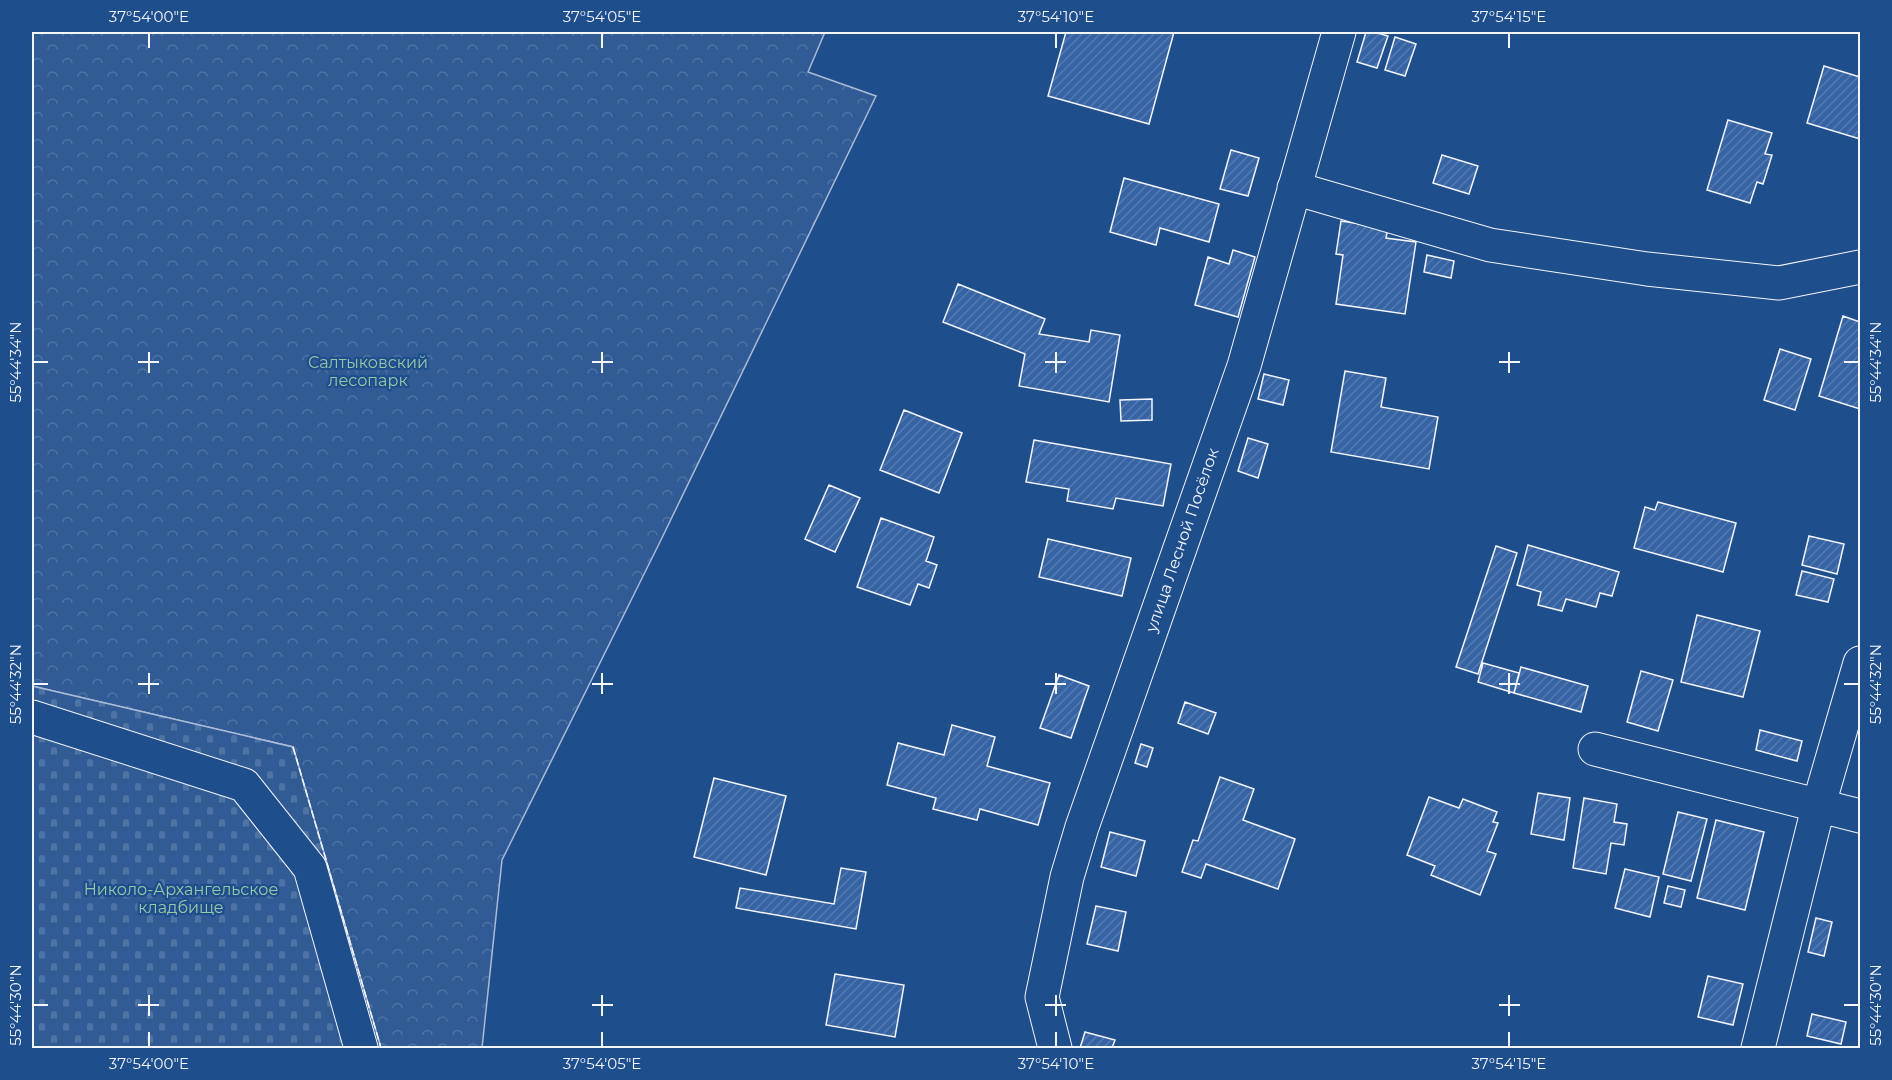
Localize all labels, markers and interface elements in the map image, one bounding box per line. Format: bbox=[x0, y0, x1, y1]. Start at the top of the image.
text: 37°54'00"E bbox=[109, 7, 189, 26]
text: 37°54'05"E bbox=[563, 7, 641, 26]
text: 37°54'10"E bbox=[1018, 7, 1094, 26]
text: 37°54'15"E bbox=[1472, 7, 1546, 26]
text: 55°44'34"N bbox=[6, 322, 25, 402]
text: 55°44'34"N bbox=[1866, 322, 1885, 402]
park label: Салтыковский лесопарк bbox=[308, 353, 428, 390]
street label: улица Лесной Посёлок bbox=[1141, 445, 1223, 635]
text: 55°44'32"N bbox=[6, 644, 25, 724]
text: 55°44'32"N bbox=[1866, 644, 1885, 724]
park label: Николо-Архангельское кладбище bbox=[84, 880, 278, 917]
text: 55°44'30"N bbox=[6, 964, 25, 1046]
text: 55°44'30"N bbox=[1866, 964, 1885, 1046]
text: 37°54'00"E bbox=[109, 1054, 189, 1073]
text: 37°54'05"E bbox=[563, 1054, 641, 1073]
text: 37°54'10"E bbox=[1018, 1054, 1094, 1073]
text: 37°54'15"E bbox=[1472, 1054, 1546, 1073]

